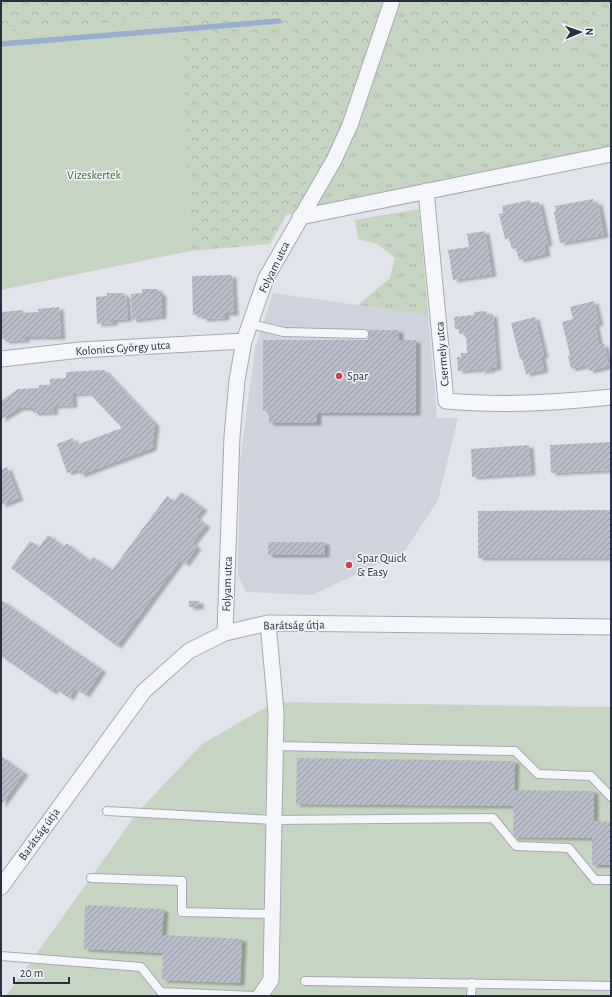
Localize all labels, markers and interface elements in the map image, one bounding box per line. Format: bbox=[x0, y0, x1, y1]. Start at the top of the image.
north arrow bbox=[560, 12, 600, 52]
text: N bbox=[584, 28, 595, 36]
park label: Vizeskertek bbox=[67, 169, 121, 181]
street label: Folyam utca bbox=[256, 239, 293, 295]
street label: Csermely utca bbox=[433, 321, 452, 387]
street label: Kolonics György utca bbox=[75, 339, 172, 358]
place label: Spar bbox=[347, 370, 368, 382]
marker: Spar bbox=[334, 371, 344, 381]
place label: Spar Quick & Easy bbox=[357, 552, 407, 579]
street label: Folyam utca bbox=[220, 556, 235, 612]
marker: Spar Quick & Easy bbox=[344, 560, 354, 570]
street label: Barátság útja bbox=[263, 618, 325, 633]
street label: Barátság útja bbox=[16, 805, 63, 863]
scale bar bbox=[14, 959, 69, 985]
text: 20 m bbox=[20, 967, 43, 979]

